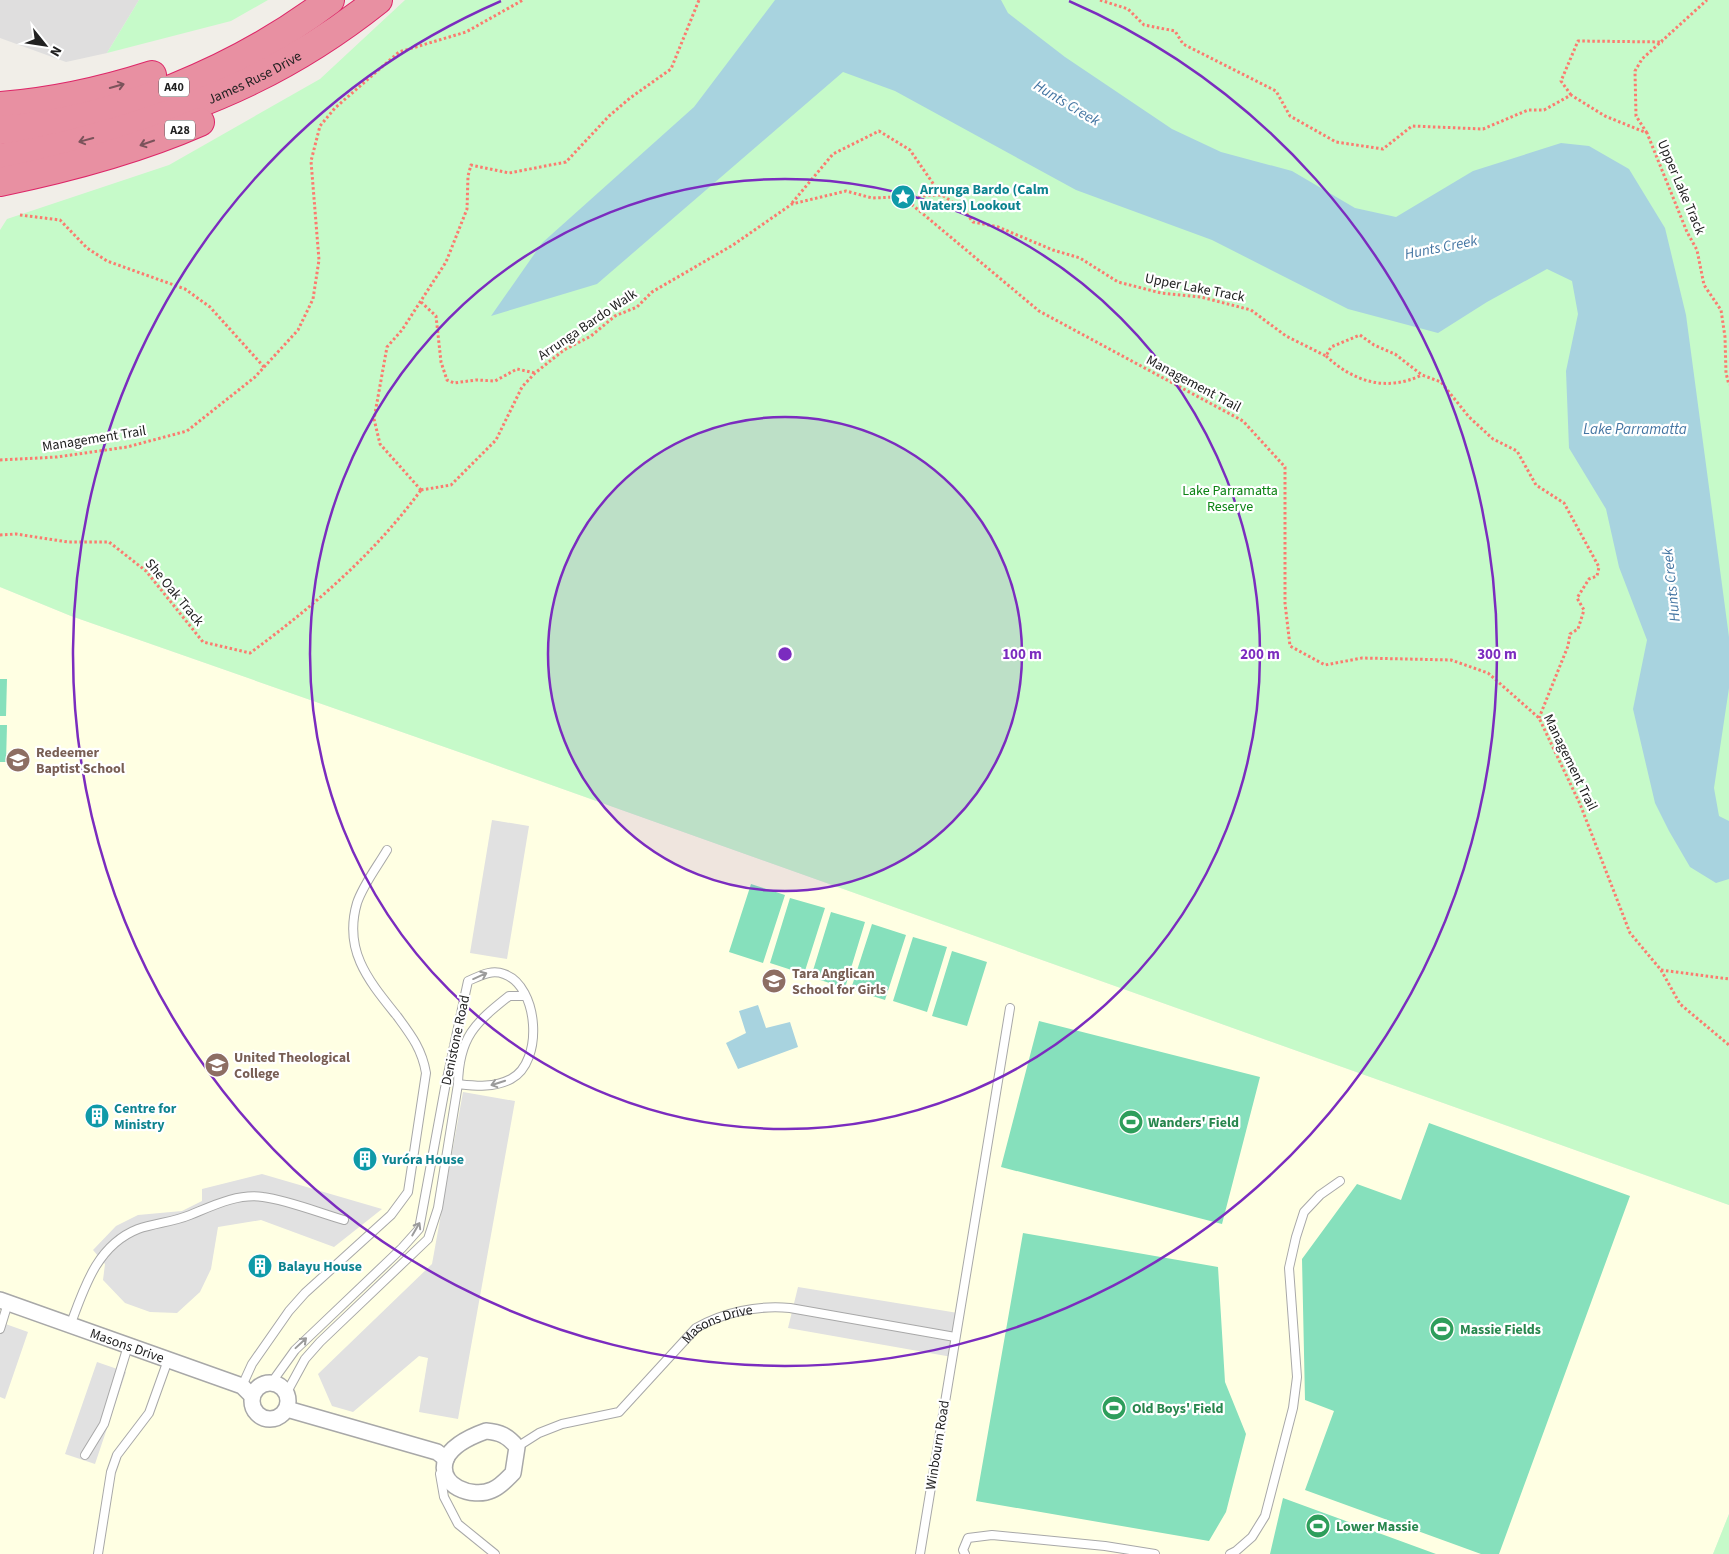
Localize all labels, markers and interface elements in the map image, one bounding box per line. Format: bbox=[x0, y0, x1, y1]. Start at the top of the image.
north arrow bbox=[20, 20, 70, 70]
text: N bbox=[44, 42, 66, 60]
street label: James Ruse Drive bbox=[205, 46, 306, 110]
water label: Hunts Creek bbox=[1030, 75, 1104, 132]
road number: A40 bbox=[159, 77, 189, 96]
one-way arrow bbox=[108, 81, 124, 91]
road number: A28 bbox=[165, 120, 195, 140]
one-way arrow bbox=[79, 135, 95, 145]
street label: Upper Lake Track bbox=[1652, 137, 1710, 238]
one-way arrow bbox=[139, 139, 155, 149]
place label: Arrunga Bardo (Calm Waters) Lookout bbox=[919, 180, 1049, 216]
place icon: Arrunga Bardo (Calm Waters) Lookout bbox=[890, 184, 916, 210]
water label: Hunts Creek bbox=[1403, 230, 1480, 265]
street label: Upper Lake Track bbox=[1143, 269, 1246, 307]
street label: Arrunga Bardo Walk bbox=[534, 284, 641, 365]
street label: Management Trail bbox=[1143, 350, 1245, 418]
water label: Lake Parramatta bbox=[1583, 419, 1687, 440]
street label: Management Trail bbox=[41, 421, 148, 457]
park label: Lake Parramatta Reserve bbox=[1182, 481, 1278, 517]
water label: Hunts Creek bbox=[1657, 546, 1686, 623]
street label: She Oak Track bbox=[140, 555, 209, 631]
text: 100 m bbox=[1002, 644, 1042, 665]
text: 200 m bbox=[1240, 644, 1280, 665]
text: 300 m bbox=[1477, 644, 1517, 665]
centre of rings bbox=[776, 645, 794, 663]
street label: Management Trail bbox=[1538, 711, 1602, 814]
place label: Redeemer Baptist School bbox=[36, 743, 125, 779]
school or university icon: Redeemer Baptist School bbox=[5, 747, 31, 773]
place label: Tara Anglican School for Girls bbox=[792, 964, 886, 1000]
school or university icon: Tara Anglican School for Girls bbox=[761, 968, 787, 994]
one-way arrow bbox=[472, 970, 487, 980]
street label: Denistone Road bbox=[437, 993, 475, 1087]
place label: United Theological College bbox=[234, 1048, 350, 1084]
school or university icon: United Theological College bbox=[204, 1052, 230, 1078]
one-way arrow bbox=[491, 1079, 507, 1089]
place label: Centre for Ministry bbox=[114, 1099, 177, 1135]
building icon: Centre for Ministry bbox=[84, 1103, 110, 1129]
sports icon: Wanders' Field bbox=[1118, 1109, 1144, 1135]
place label: Wanders' Field bbox=[1148, 1113, 1239, 1133]
building icon: Yuróra House bbox=[352, 1146, 378, 1172]
place label: Yuróra House bbox=[381, 1150, 464, 1170]
one-way arrow bbox=[411, 1222, 421, 1237]
building icon: Balayu House bbox=[247, 1253, 273, 1279]
place label: Balayu House bbox=[278, 1257, 362, 1277]
street label: Masons Drive bbox=[677, 1300, 754, 1348]
sports icon: Massie Fields bbox=[1429, 1316, 1455, 1342]
place label: Massie Fields bbox=[1460, 1320, 1541, 1340]
street label: Masons Drive bbox=[87, 1324, 167, 1369]
one-way arrow bbox=[295, 1337, 308, 1349]
sports icon: Old Boys' Field bbox=[1101, 1395, 1127, 1421]
street label: Winbourn Road bbox=[921, 1399, 955, 1491]
place label: Old Boys' Field bbox=[1132, 1399, 1224, 1419]
sports icon: Lower Massie bbox=[1305, 1513, 1331, 1539]
place label: Lower Massie bbox=[1336, 1517, 1419, 1537]

